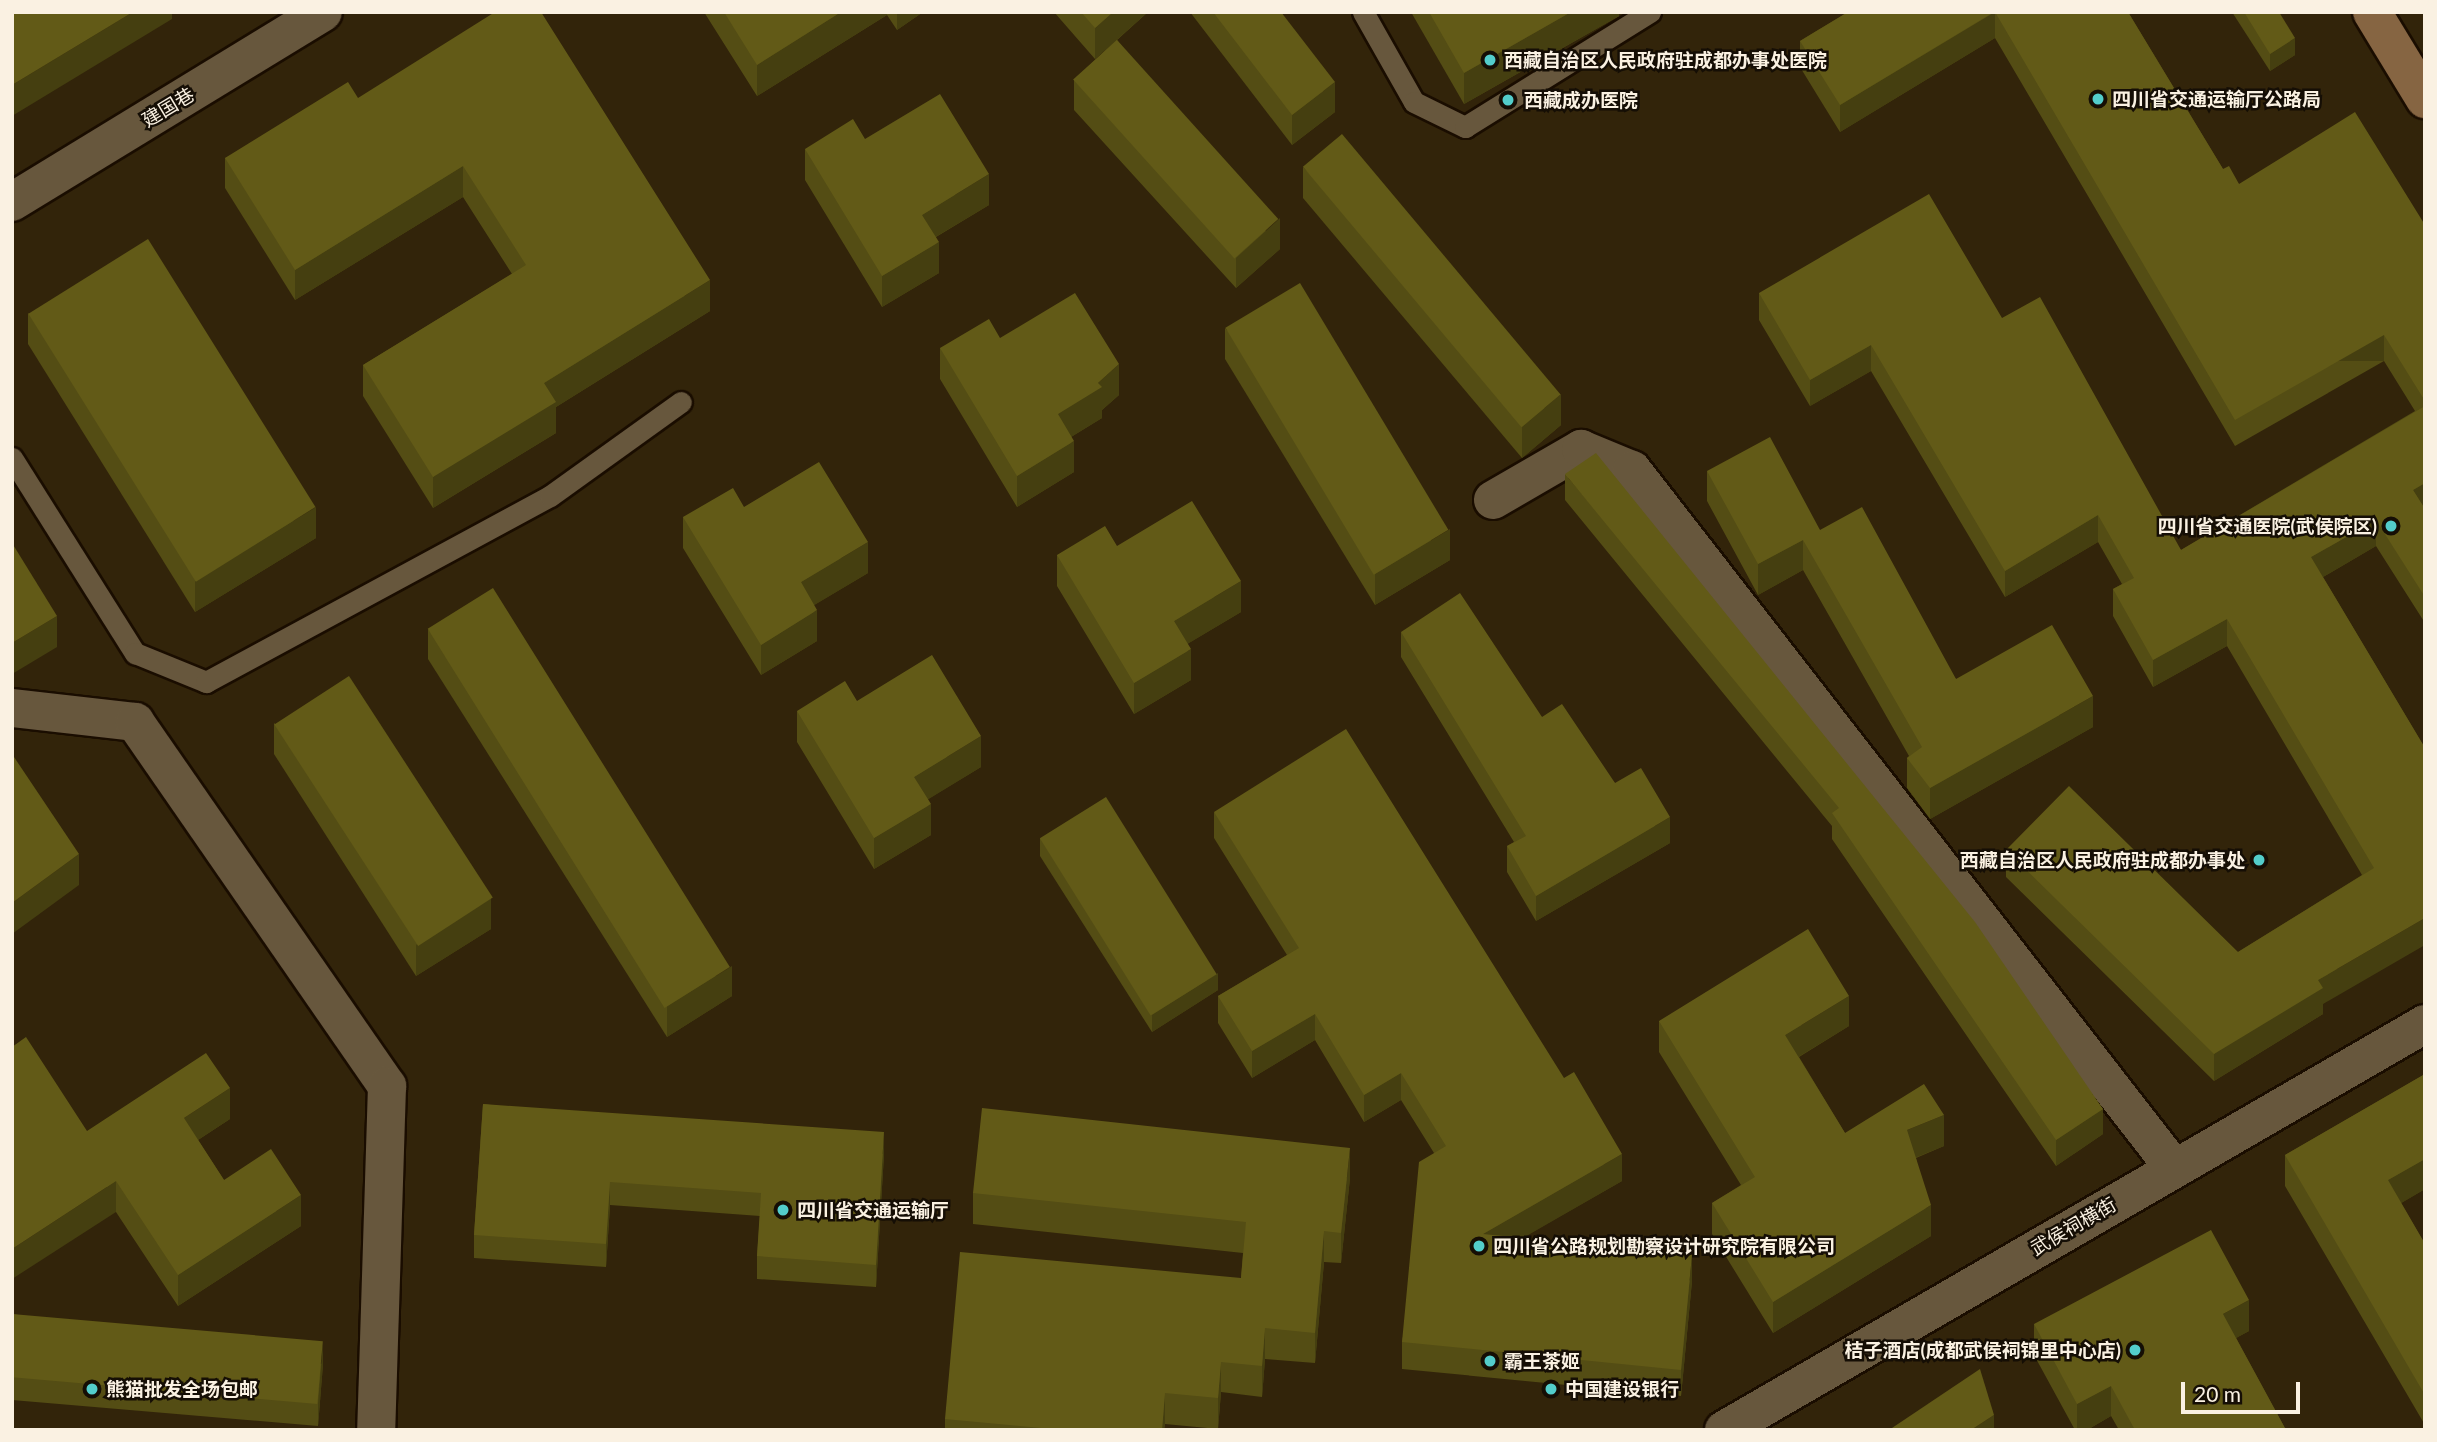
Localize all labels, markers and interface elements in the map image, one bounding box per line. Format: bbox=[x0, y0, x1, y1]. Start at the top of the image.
place label: 西藏自治区人民政府驻成都办事处医院 bbox=[1504, 49, 1827, 71]
marker: 西藏自治区人民政府驻成都办事处医院 bbox=[1482, 52, 1498, 68]
street label: 建国巷 bbox=[138, 83, 198, 131]
place label: 四川省交通运输厅公路局 bbox=[2112, 88, 2321, 110]
place label: 西藏成办医院 bbox=[1524, 89, 1638, 111]
marker: 西藏成办医院 bbox=[1498, 90, 1518, 110]
marker: 四川省交通运输厅公路局 bbox=[2090, 91, 2106, 107]
place label: 四川省交通医院(武侯院区) bbox=[2158, 515, 2377, 537]
marker: 四川省交通医院(武侯院区) bbox=[2383, 518, 2399, 534]
place label: 西藏自治区人民政府驻成都办事处 bbox=[1960, 849, 2245, 871]
marker: 西藏自治区人民政府驻成都办事处 bbox=[2251, 852, 2267, 868]
street label: 武侯祠横街 bbox=[2026, 1192, 2120, 1260]
place label: 四川省交通运输厅 bbox=[797, 1199, 949, 1221]
marker: 四川省交通运输厅 bbox=[775, 1202, 791, 1218]
place label: 四川省公路规划勘察设计研究院有限公司 bbox=[1493, 1235, 1835, 1257]
marker: 四川省公路规划勘察设计研究院有限公司 bbox=[1471, 1238, 1487, 1254]
place label: 桔子酒店(成都武侯祠锦里中心店) bbox=[1845, 1339, 2121, 1361]
marker: 桔子酒店(成都武侯祠锦里中心店) bbox=[2127, 1342, 2143, 1358]
place label: 霸王茶姬 bbox=[1504, 1350, 1580, 1372]
marker: 霸王茶姬 bbox=[1482, 1353, 1498, 1369]
scale bar bbox=[2185, 1368, 2304, 1412]
place label: 熊猫批发全场包邮 bbox=[106, 1378, 258, 1400]
place label: 中国建设银行 bbox=[1565, 1378, 1679, 1400]
marker: 熊猫批发全场包邮 bbox=[84, 1381, 100, 1397]
marker: 中国建设银行 bbox=[1543, 1381, 1559, 1397]
text: 20 m bbox=[2194, 1381, 2241, 1406]

